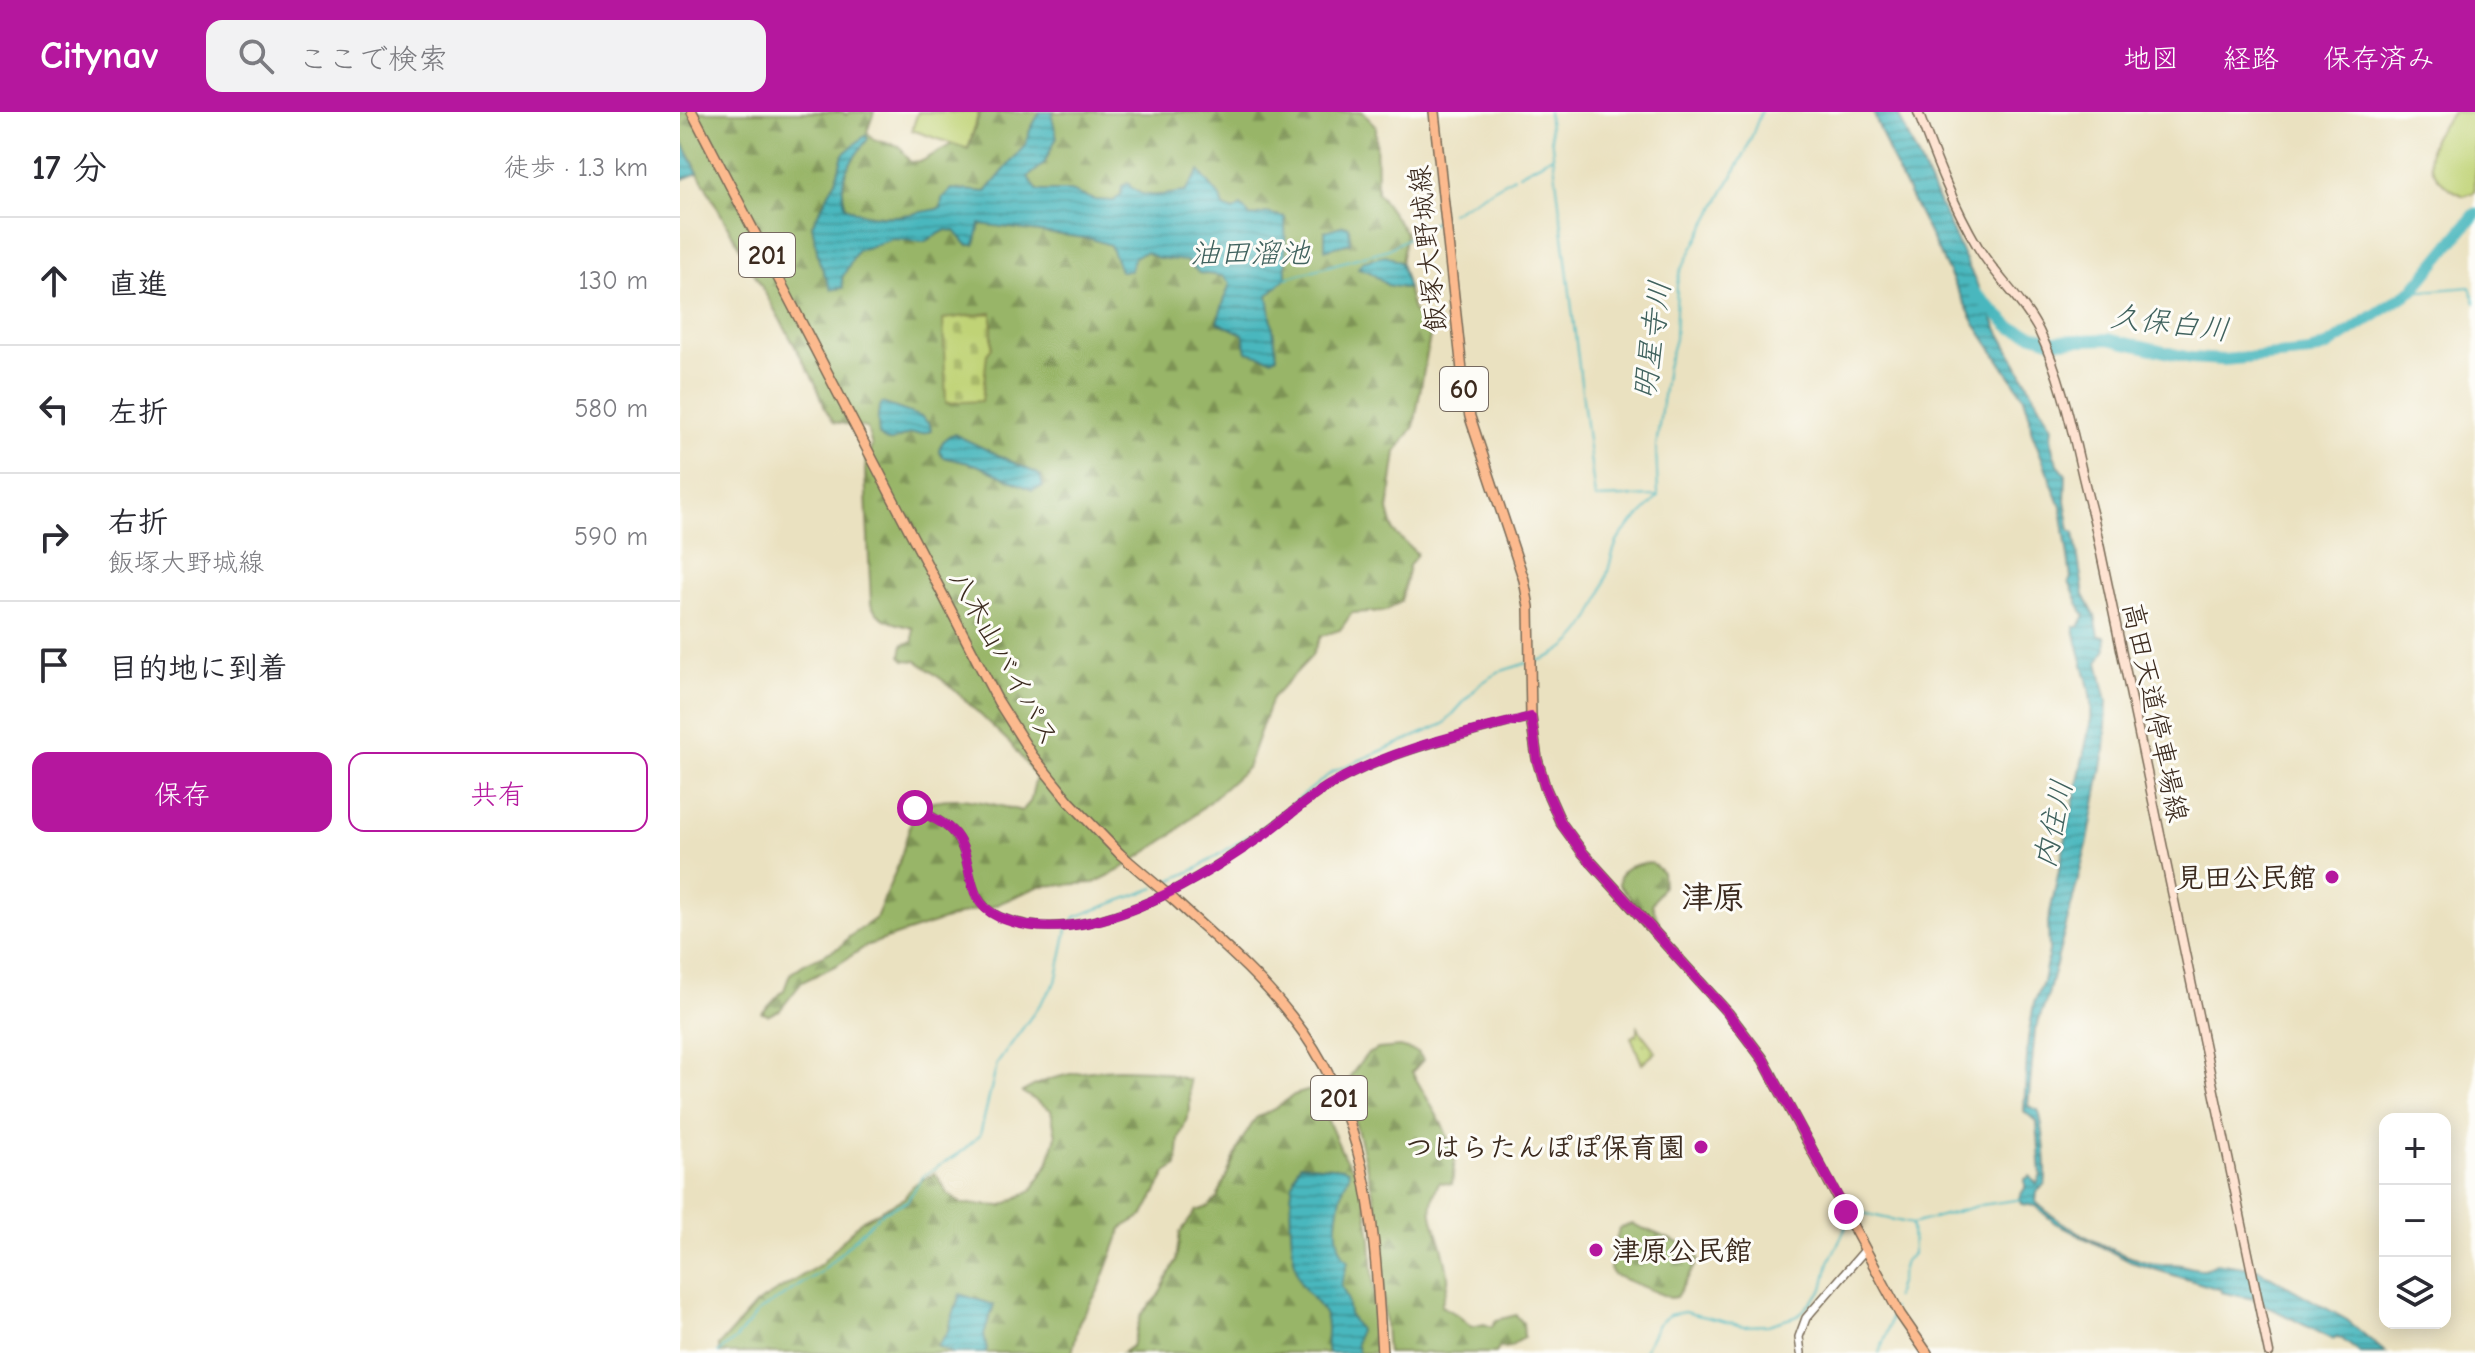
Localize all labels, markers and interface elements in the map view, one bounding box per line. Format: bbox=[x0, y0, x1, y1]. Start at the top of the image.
search box bbox=[206, 20, 766, 92]
text: Citynav bbox=[40, 34, 158, 78]
icon: search bbox=[234, 34, 278, 78]
text: ここで検索 bbox=[298, 42, 448, 77]
text: 地図 bbox=[2123, 43, 2179, 75]
text: 経路 bbox=[2223, 43, 2279, 75]
text: 保存済み bbox=[2323, 43, 2435, 75]
text: 17 分 bbox=[32, 148, 107, 188]
text: 徒歩 · 1.3 km bbox=[504, 153, 648, 183]
street label: 飯塚大野城線 bbox=[1403, 164, 1453, 334]
road number: 201 bbox=[739, 233, 795, 277]
water label: 油田溜池 bbox=[1190, 236, 1311, 271]
icon: ahead bbox=[32, 259, 76, 303]
text: 130 m bbox=[579, 266, 648, 296]
text: 直進 bbox=[108, 267, 168, 302]
water label: 明星寺川 bbox=[1627, 278, 1678, 402]
water label: 久保白川 bbox=[2108, 299, 2232, 348]
road number: 60 bbox=[1440, 367, 1488, 411]
icon: left bbox=[32, 387, 76, 431]
text: 580 m bbox=[574, 394, 648, 424]
text: 左折 bbox=[108, 395, 168, 430]
text: 右折 bbox=[108, 505, 168, 540]
icon: right bbox=[32, 515, 76, 559]
text: 590 m bbox=[574, 522, 648, 552]
text: 飯塚大野城線 bbox=[108, 548, 264, 578]
street label: 八木山バイパス bbox=[943, 565, 1065, 752]
street label: 高田天道停車場線 bbox=[2116, 599, 2194, 825]
icon: arrive bbox=[32, 643, 76, 687]
text: 目的地に到着 bbox=[108, 651, 288, 686]
button: 保存 bbox=[32, 752, 332, 832]
button: 共有 bbox=[348, 752, 648, 832]
water label: 内住川 bbox=[2027, 776, 2080, 872]
route start bbox=[897, 790, 933, 826]
place label: 見田公民館 bbox=[2176, 862, 2316, 894]
marker: 見田公民館 bbox=[2323, 868, 2341, 886]
district label: 津原 bbox=[1681, 879, 1745, 916]
road number: 201 bbox=[1311, 1076, 1367, 1120]
map controls bbox=[2379, 1113, 2451, 1329]
button: + bbox=[2379, 1113, 2451, 1185]
place label: つはらたんぽぽ保育園 bbox=[1405, 1132, 1685, 1164]
marker: つはらたんぽぽ保育園 bbox=[1692, 1138, 1710, 1156]
button: − bbox=[2379, 1185, 2451, 1257]
route end bbox=[1828, 1194, 1864, 1230]
place label: 津原公民館 bbox=[1612, 1235, 1752, 1267]
marker: 津原公民館 bbox=[1587, 1241, 1605, 1259]
button: layers bbox=[2379, 1257, 2451, 1329]

